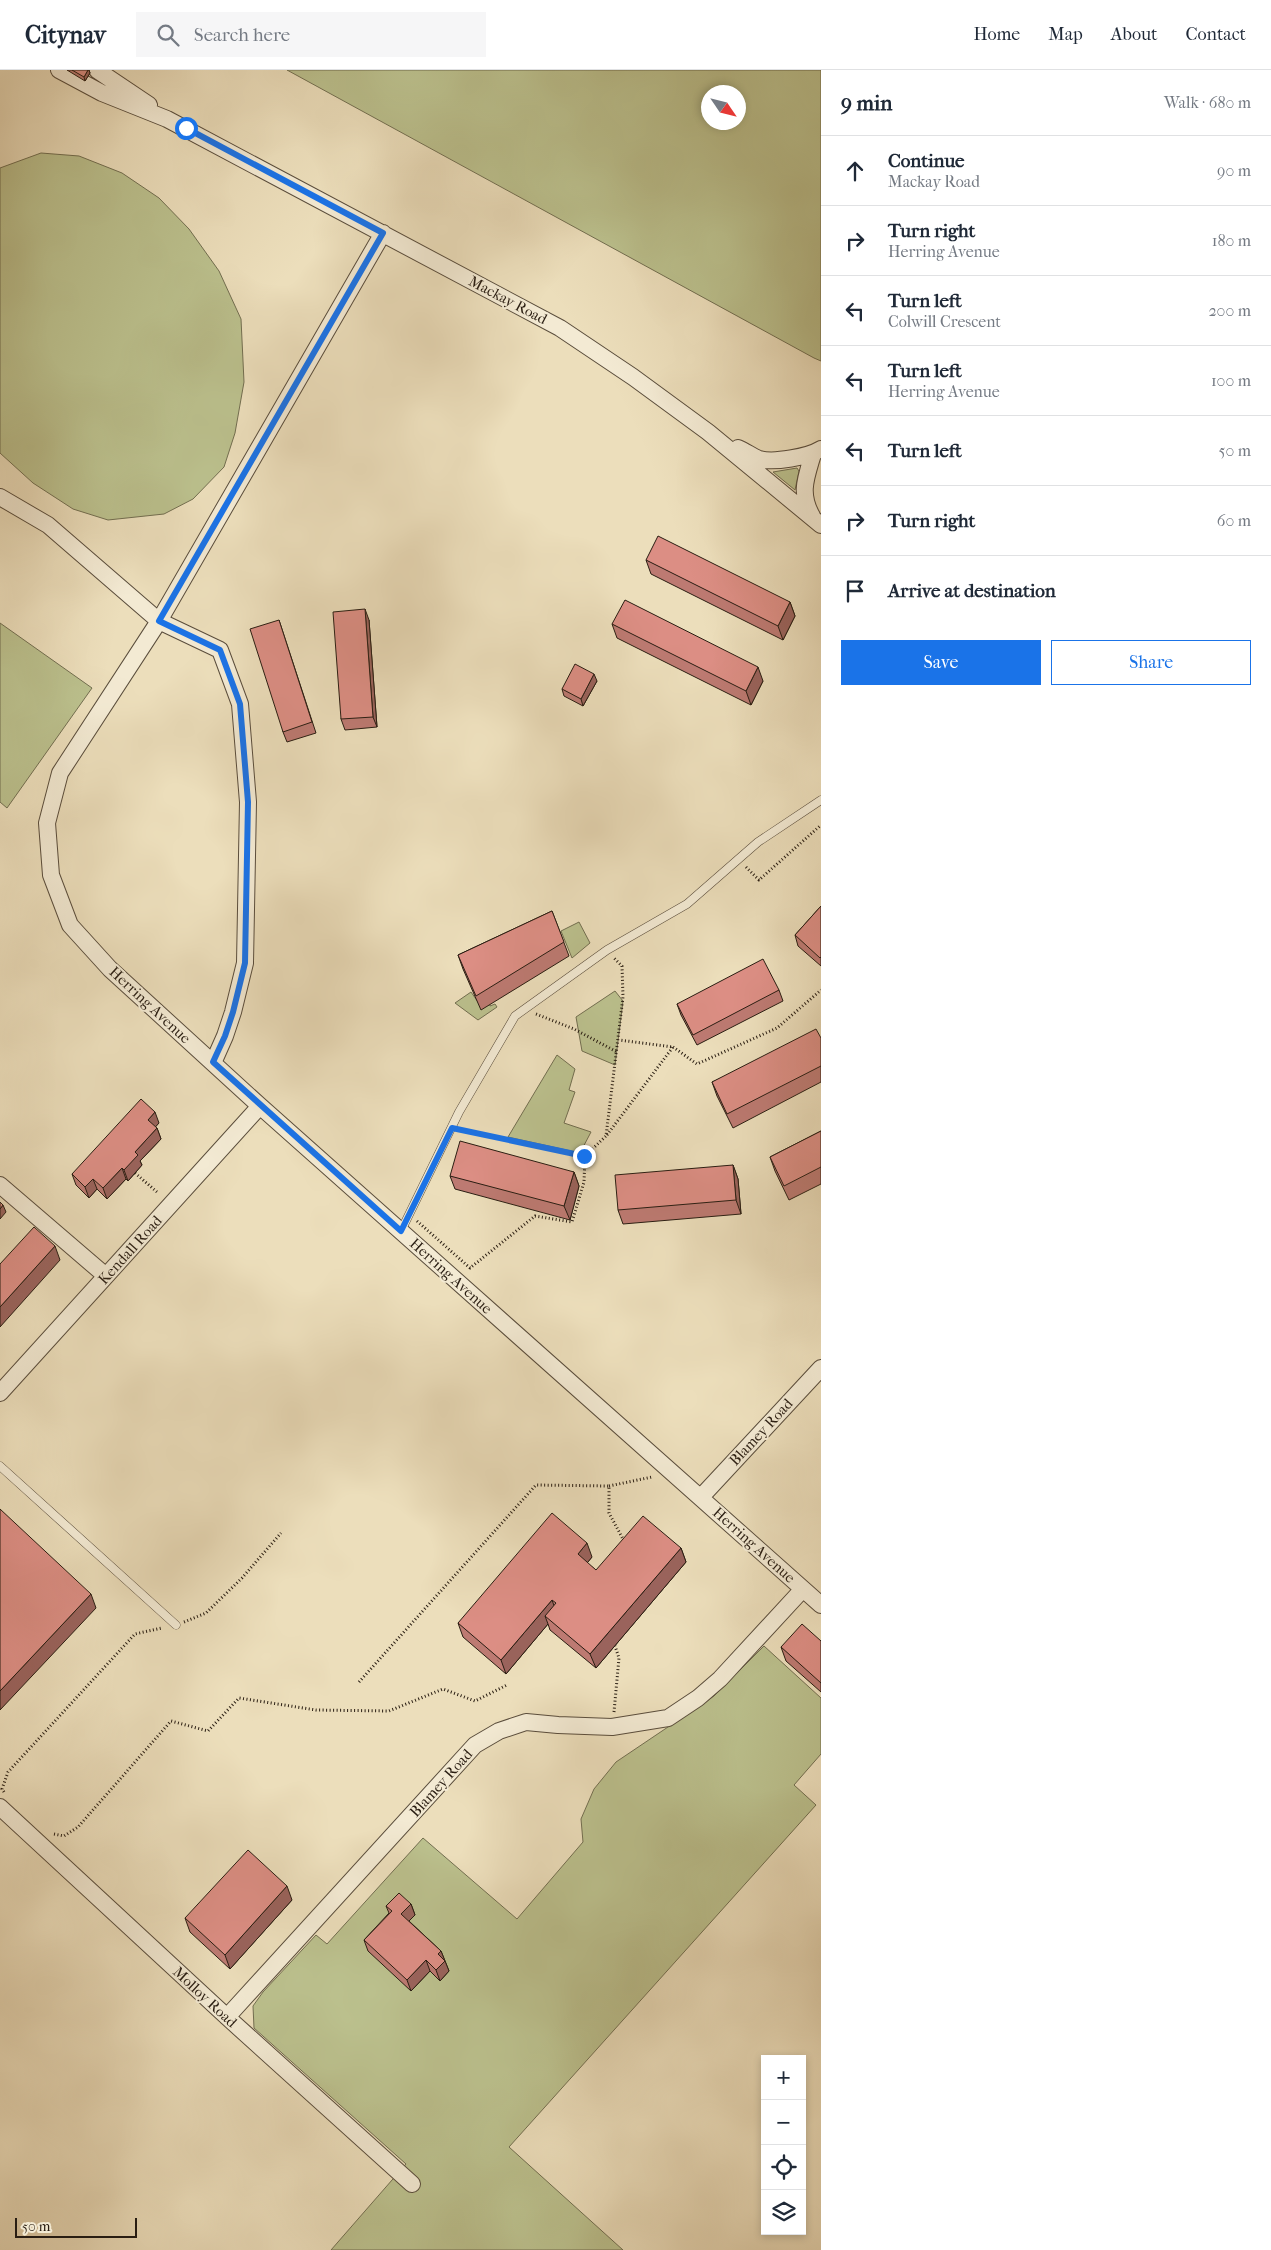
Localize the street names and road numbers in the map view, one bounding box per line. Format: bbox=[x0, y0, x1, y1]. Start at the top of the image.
street label: Mackay Road bbox=[466, 272, 551, 329]
street label: Herring Avenue bbox=[106, 963, 195, 1048]
street label: Kendall Road bbox=[94, 1211, 166, 1288]
street label: Herring Avenue bbox=[406, 1234, 496, 1318]
street label: Blamey Road bbox=[725, 1394, 797, 1469]
street label: Herring Avenue bbox=[709, 1503, 799, 1587]
street label: Blamey Road bbox=[406, 1745, 477, 1821]
street label: Molloy Road bbox=[169, 1963, 241, 2032]

